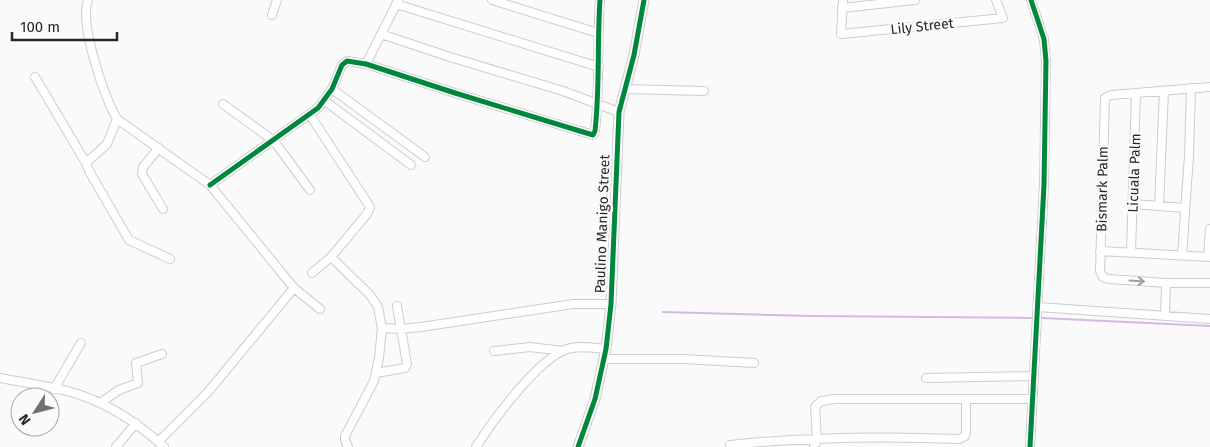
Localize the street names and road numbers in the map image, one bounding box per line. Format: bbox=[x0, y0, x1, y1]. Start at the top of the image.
street label: Lily Street bbox=[890, 15, 955, 38]
street label: Licuala Palm bbox=[1125, 133, 1144, 213]
street label: Bismark Palm bbox=[1093, 146, 1112, 232]
street label: Paulino Manigo Street bbox=[592, 153, 613, 294]

